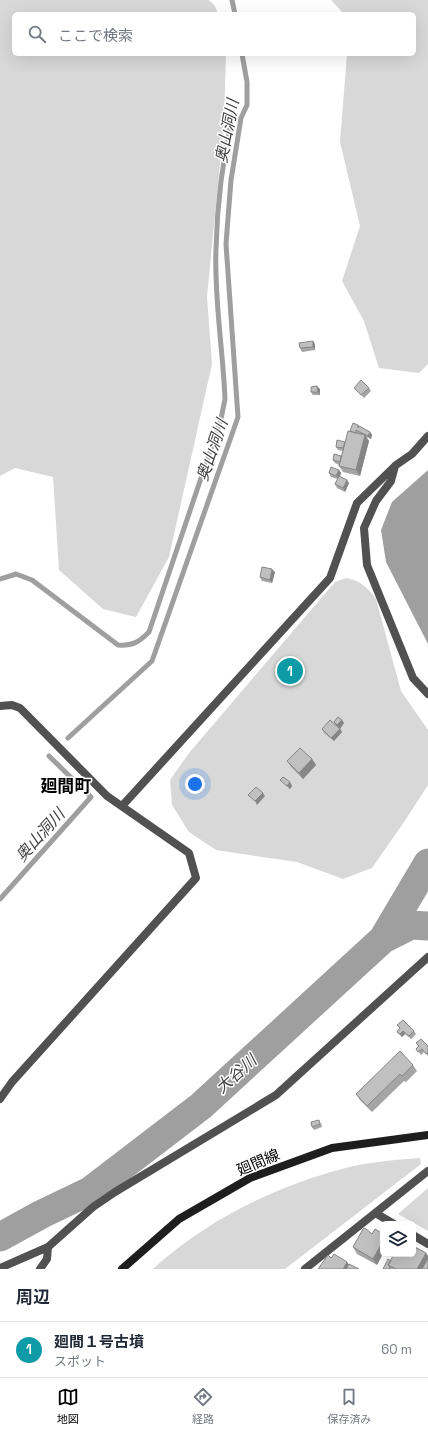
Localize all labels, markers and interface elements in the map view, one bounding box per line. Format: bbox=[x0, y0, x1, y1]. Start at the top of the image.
search box bbox=[12, 12, 416, 56]
icon: search bbox=[26, 23, 48, 45]
text: ここで検索 bbox=[58, 26, 133, 45]
water label: 奥山洞川 bbox=[211, 96, 244, 164]
water label: 奥山洞川 bbox=[192, 414, 233, 484]
pin: 1 bbox=[277, 656, 303, 686]
your location bbox=[185, 774, 205, 794]
district label: 廻間町 bbox=[41, 775, 92, 797]
water label: 奥山洞川 bbox=[11, 803, 71, 866]
water label: 大谷川 bbox=[211, 1049, 262, 1098]
street label: 廻間線 bbox=[234, 1144, 282, 1180]
map controls bbox=[380, 1221, 416, 1257]
button: layers bbox=[380, 1221, 416, 1257]
text: 周辺 bbox=[16, 1286, 50, 1308]
text: 廻間１号古墳 bbox=[54, 1332, 144, 1351]
text: 1 bbox=[26, 1341, 32, 1358]
text: 60 m bbox=[381, 1341, 412, 1358]
text: スポット bbox=[54, 1353, 106, 1370]
tab: 地図 bbox=[57, 1386, 79, 1426]
tab: 経路 bbox=[192, 1386, 214, 1426]
tab: 保存済み bbox=[327, 1386, 371, 1426]

